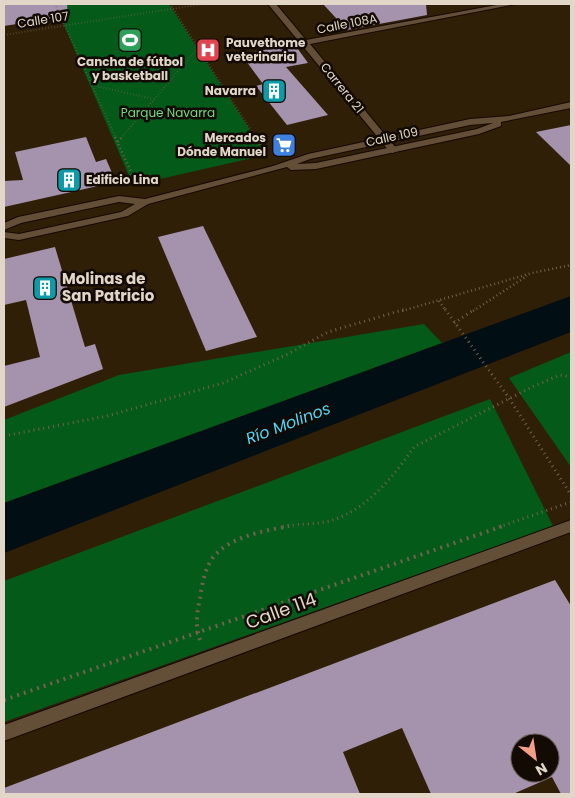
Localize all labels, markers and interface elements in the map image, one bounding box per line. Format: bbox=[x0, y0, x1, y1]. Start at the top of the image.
street label: Calle 107 bbox=[16, 7, 70, 32]
street label: Calle 108A bbox=[315, 9, 378, 38]
sports icon: Cancha de fútbol y basketball bbox=[117, 27, 143, 53]
place label: Pauvethome veterinaria bbox=[226, 34, 306, 65]
hospital icon: Pauvethome veterinaria bbox=[195, 37, 221, 63]
place label: Cancha de fútbol y basketball bbox=[77, 53, 183, 84]
street label: Carrera 21 bbox=[317, 59, 368, 116]
building icon: Navarra bbox=[261, 78, 287, 104]
place label: Navarra bbox=[205, 82, 256, 99]
park label: Parque Navarra bbox=[121, 104, 215, 121]
street label: Calle 109 bbox=[364, 123, 420, 150]
place label: Mercados Dónde Manuel bbox=[177, 129, 266, 160]
supermarket icon: Mercados Dónde Manuel bbox=[271, 132, 297, 158]
building icon: Edificio Lina bbox=[56, 167, 82, 193]
place label: Edificio Lina bbox=[86, 171, 159, 188]
place label: Molinas de San Patricio bbox=[62, 268, 155, 306]
building icon: Molinas de San Patricio bbox=[32, 275, 58, 301]
water label: Río Molinos bbox=[242, 397, 334, 450]
street label: Calle 114 bbox=[242, 586, 320, 635]
north arrow bbox=[510, 733, 560, 783]
text: N bbox=[532, 758, 551, 781]

